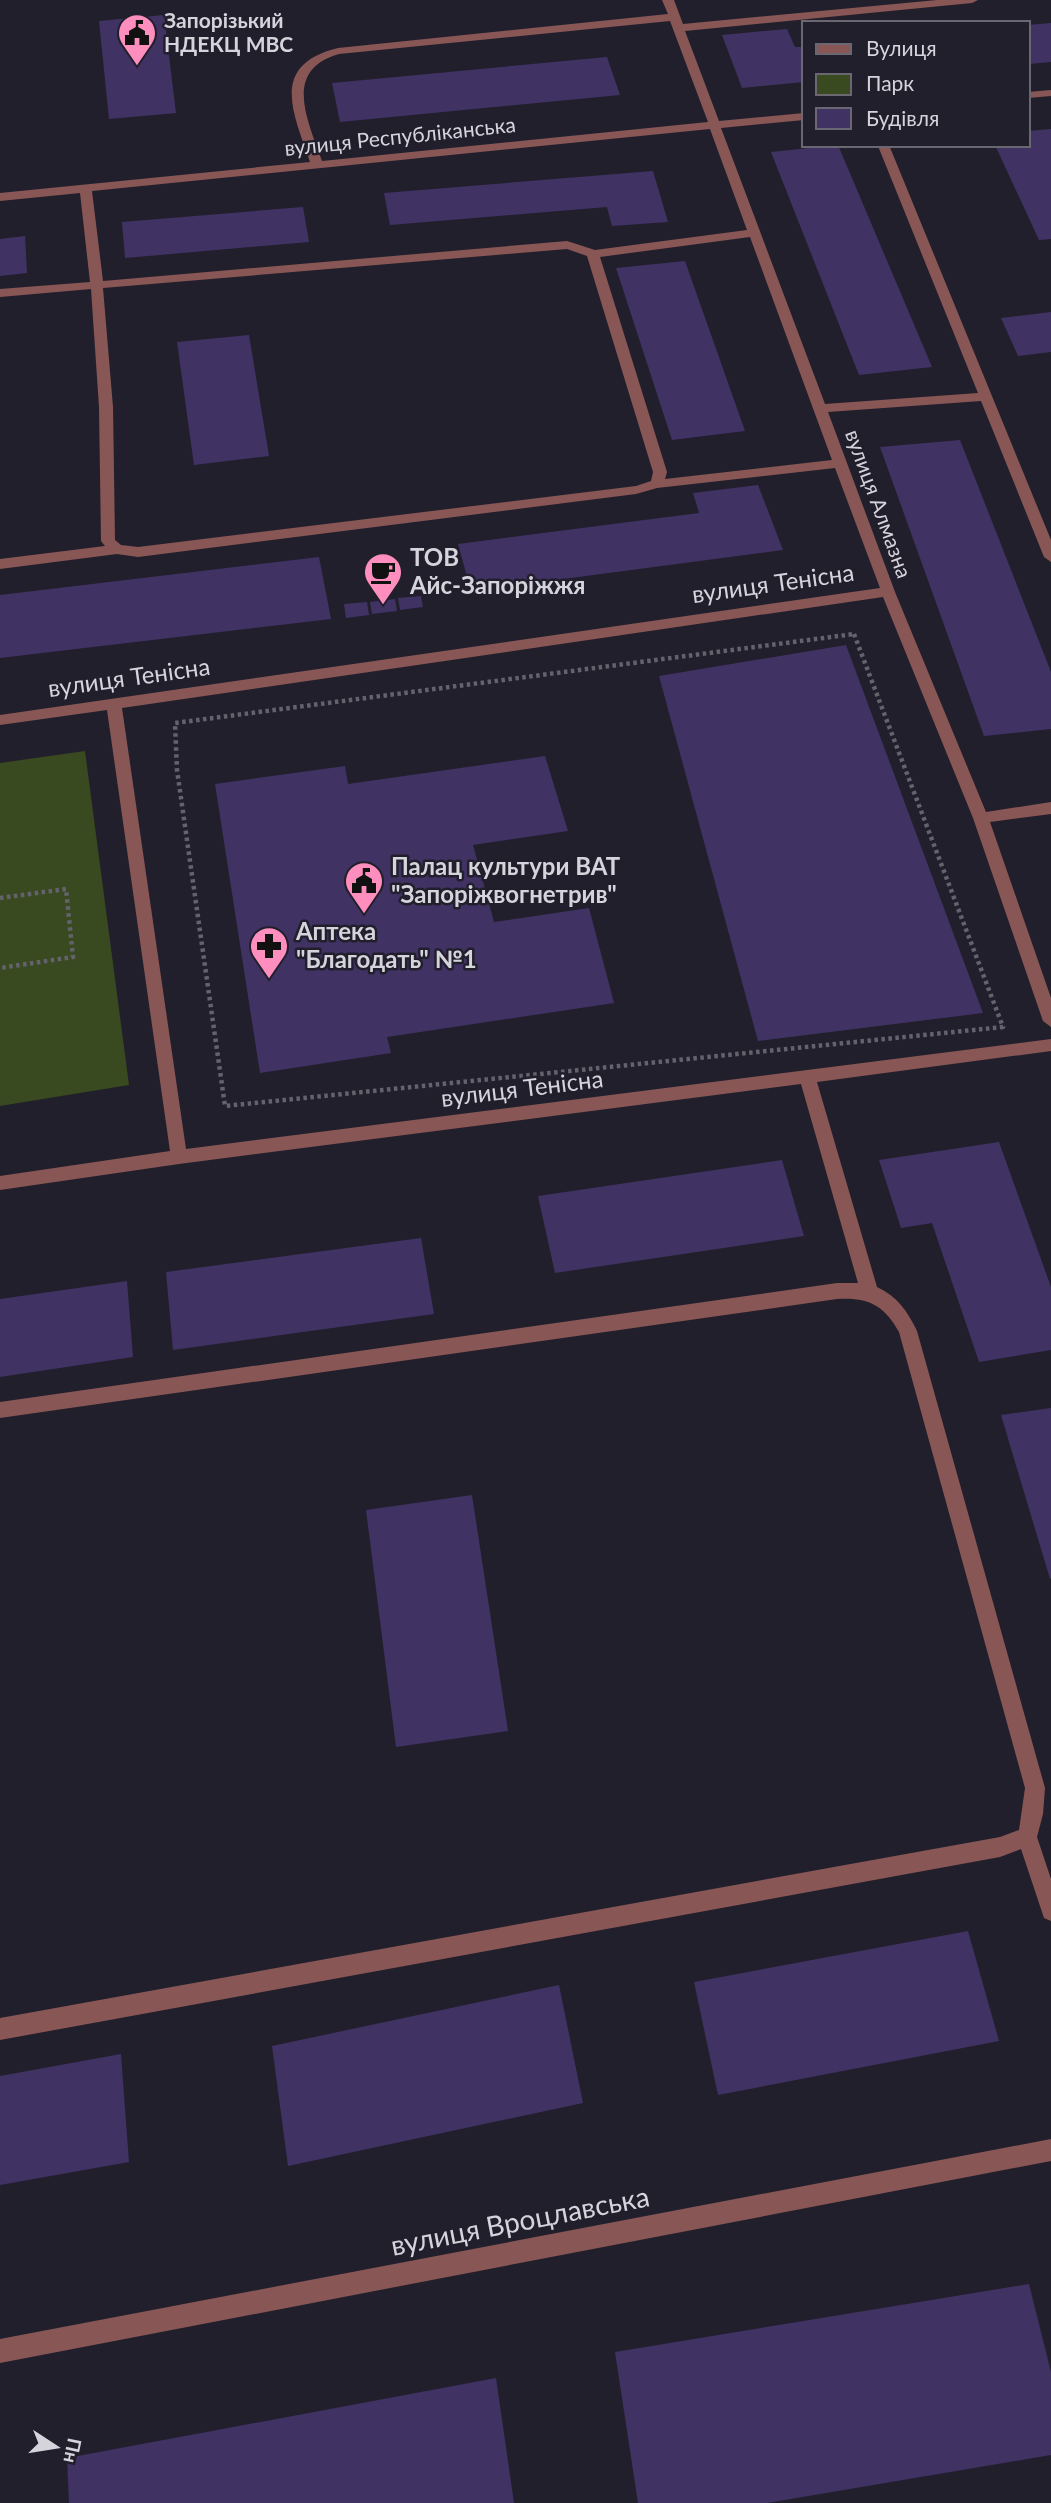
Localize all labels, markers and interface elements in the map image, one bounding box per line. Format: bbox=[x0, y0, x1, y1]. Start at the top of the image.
place label: Запорізький НДЕКЦ МВС bbox=[164, 7, 293, 56]
public building icon: Запорізький НДЕКЦ МВС bbox=[116, 12, 158, 67]
legend bbox=[802, 21, 1030, 147]
text: Вулиця bbox=[866, 35, 937, 60]
text: Парк bbox=[866, 70, 914, 95]
text: Будівля bbox=[866, 105, 939, 130]
street label: вулиця Республіканська bbox=[283, 111, 517, 160]
street label: вулиця Алмазна bbox=[841, 426, 918, 581]
place label: ТОВ Айс-Запоріжжя bbox=[409, 542, 586, 599]
cafe icon: ТОВ Айс-Запоріжжя bbox=[362, 551, 404, 606]
street label: вулиця Тенісна bbox=[690, 557, 856, 608]
street label: вулиця Тенісна bbox=[46, 651, 212, 702]
place label: Палац культури ВАТ "Запоріжвогнетрив" bbox=[391, 851, 621, 908]
public building icon: Палац культури ВАТ "Запоріжвогнетрив" bbox=[343, 860, 385, 915]
place label: Аптека "Благодать" №1 bbox=[295, 916, 477, 973]
pharmacy icon: Аптека "Благодать" №1 bbox=[248, 925, 290, 980]
street label: вулиця Тенісна bbox=[439, 1063, 605, 1112]
street label: вулиця Вроцлавська bbox=[388, 2178, 652, 2262]
north arrow bbox=[21, 2412, 91, 2482]
text: Пн bbox=[59, 2436, 87, 2465]

